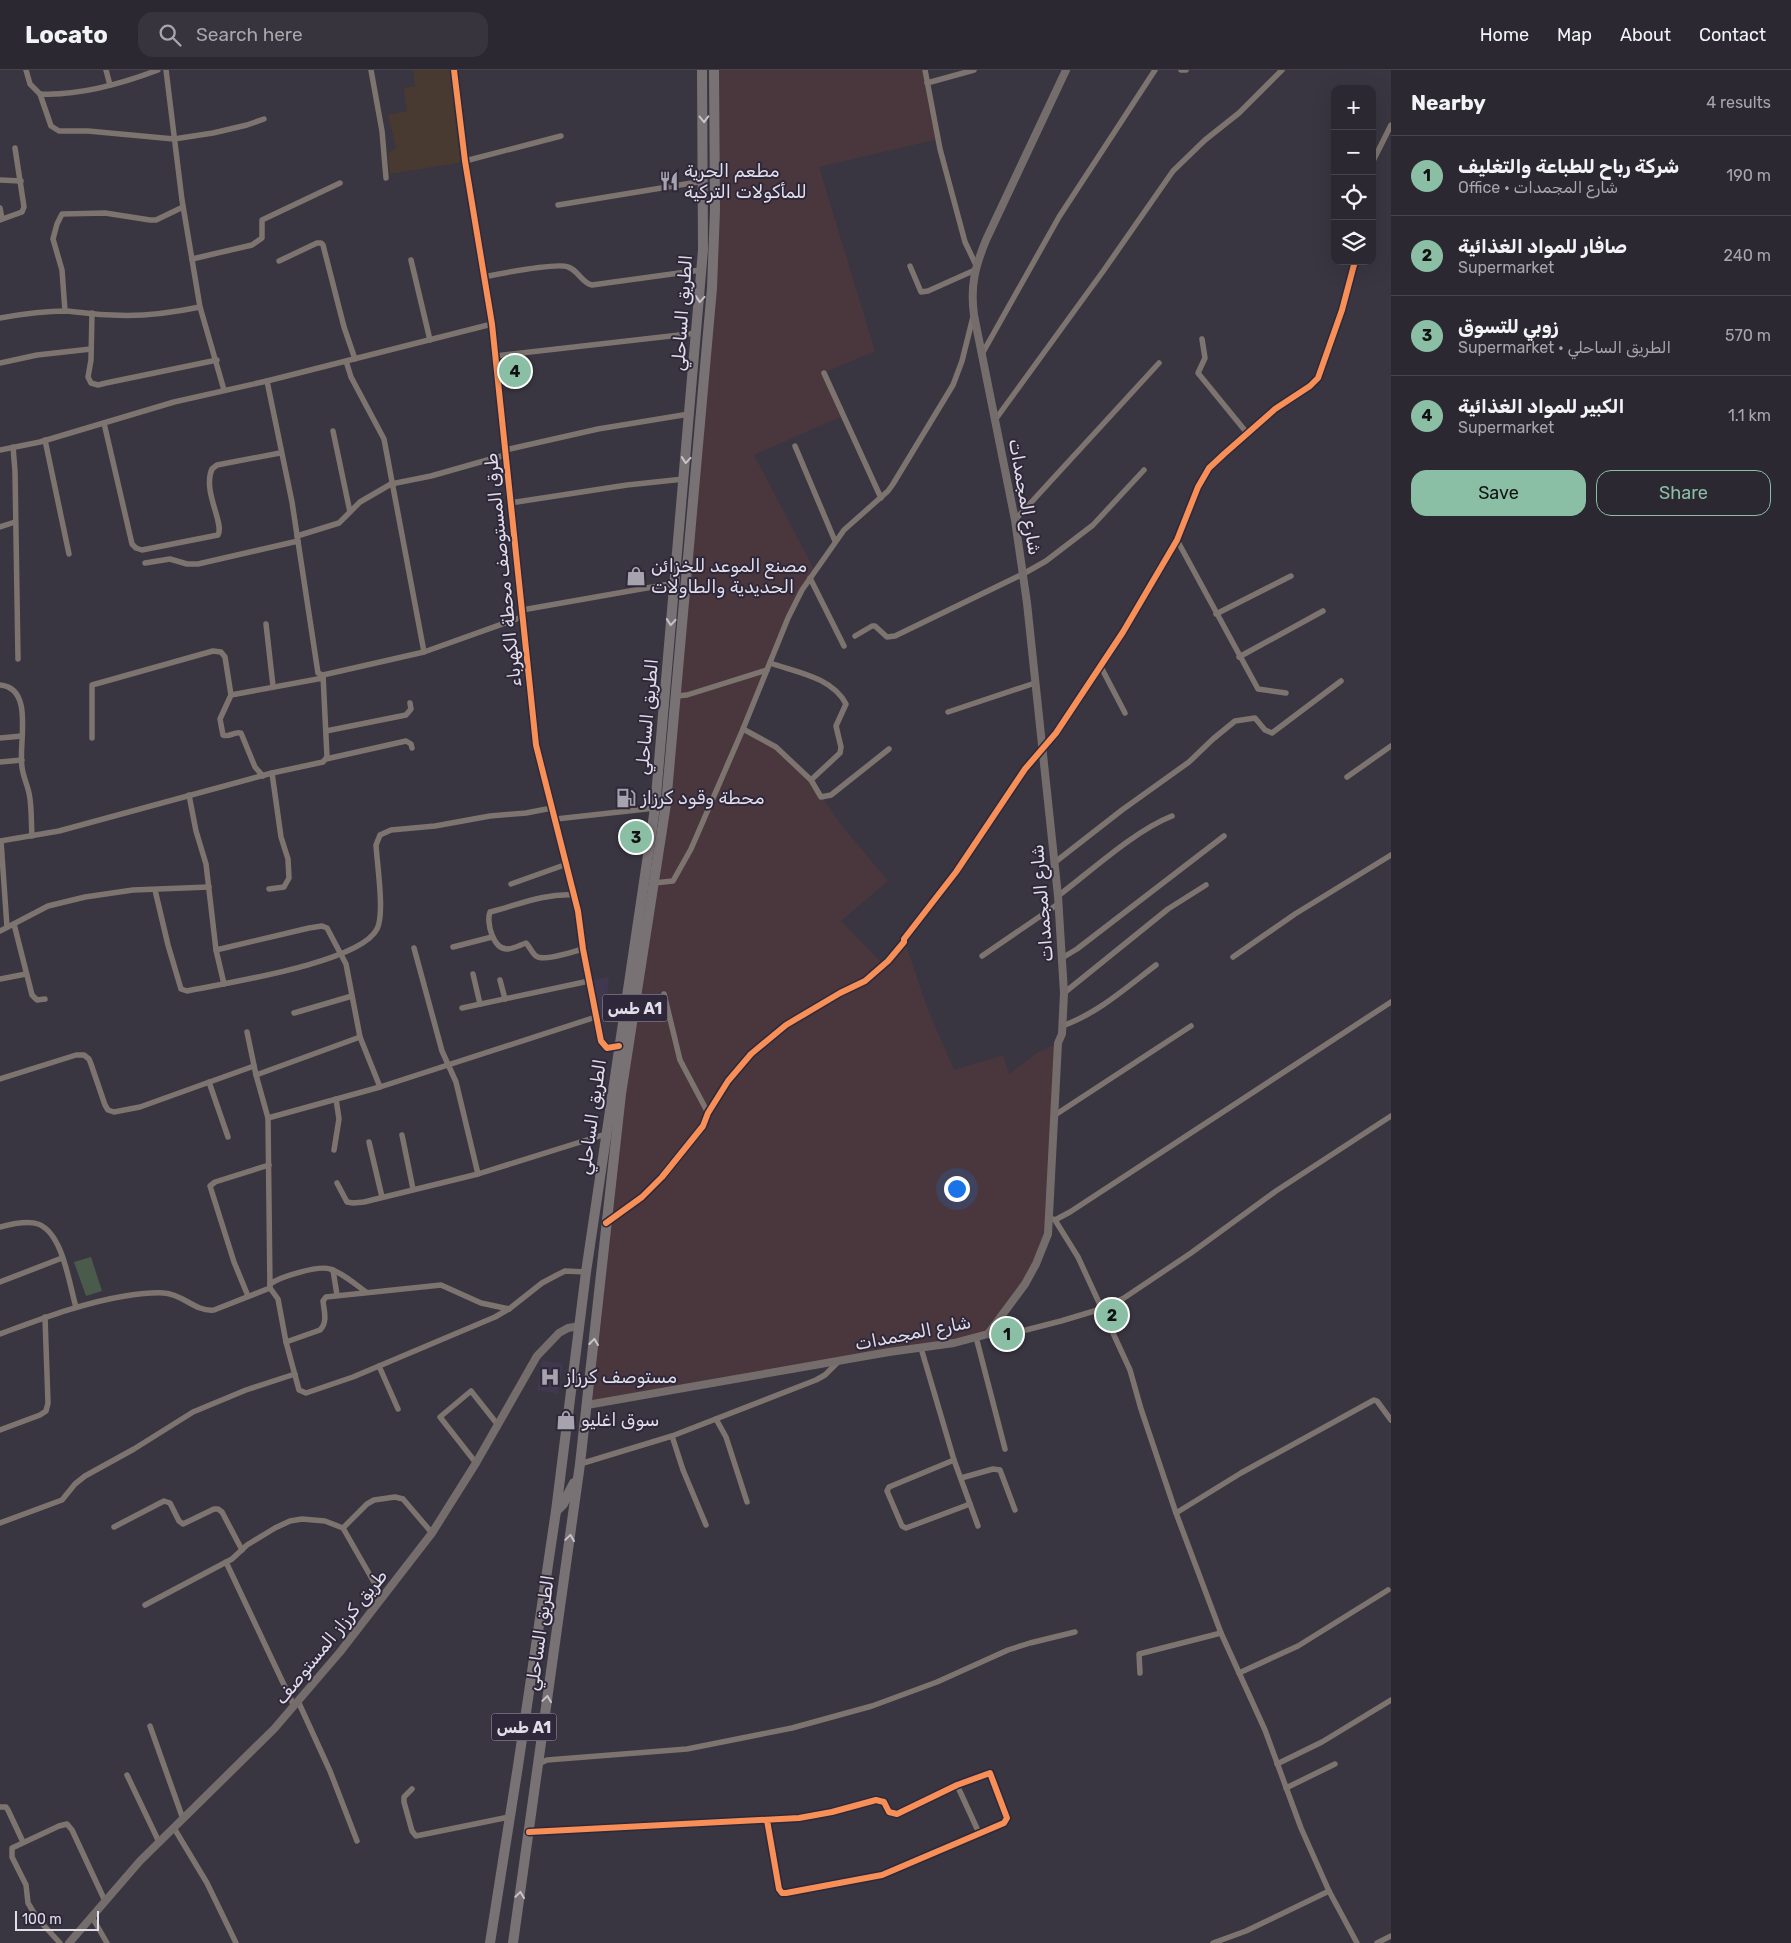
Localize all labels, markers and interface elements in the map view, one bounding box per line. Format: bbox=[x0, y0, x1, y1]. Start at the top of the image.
search box bbox=[138, 12, 488, 57]
text: Locato bbox=[25, 21, 108, 49]
icon: search bbox=[156, 21, 184, 49]
text: Search here bbox=[196, 23, 303, 46]
text: Home bbox=[1480, 24, 1529, 46]
text: Map bbox=[1557, 24, 1592, 46]
text: About bbox=[1620, 24, 1671, 46]
text: Contact bbox=[1699, 24, 1766, 46]
map controls bbox=[1331, 85, 1376, 265]
button: + bbox=[1331, 85, 1376, 130]
text: Nearby bbox=[1411, 90, 1486, 115]
text: 4 results bbox=[1706, 93, 1771, 112]
one-way arrow bbox=[698, 115, 709, 123]
button: − bbox=[1331, 130, 1376, 175]
text: شركة رباح للطباعة والتغليف bbox=[1458, 155, 1679, 178]
place label: مطعم الحرية للمأكولات التركية bbox=[684, 160, 807, 203]
text: 1 bbox=[1423, 166, 1431, 185]
text: 190 m bbox=[1726, 166, 1771, 185]
restaurant icon: مطعم الحرية للمأكولات التركية bbox=[658, 170, 680, 192]
button: locate bbox=[1331, 175, 1376, 220]
text: Office · شارع المجمدات bbox=[1458, 178, 1618, 197]
button: layers bbox=[1331, 220, 1376, 265]
text: صافار للمواد الغذائية bbox=[1458, 235, 1627, 258]
text: 2 bbox=[1422, 246, 1432, 265]
text: 240 m bbox=[1724, 246, 1771, 265]
street label: الطريق الساحلي bbox=[667, 254, 699, 372]
text: Supermarket bbox=[1458, 258, 1554, 277]
one-way arrow bbox=[694, 295, 705, 303]
text: زوبي للتسوق bbox=[1458, 315, 1559, 338]
text: 3 bbox=[1422, 326, 1432, 345]
text: 570 m bbox=[1725, 326, 1771, 345]
text: Supermarket · الطريق الساحلي bbox=[1458, 338, 1671, 357]
pin: 4 bbox=[499, 352, 531, 390]
text: الكبير للمواد الغذائية bbox=[1458, 395, 1624, 418]
text: 4 bbox=[1422, 406, 1432, 425]
text: 1.1 km bbox=[1728, 406, 1771, 425]
text: Supermarket bbox=[1458, 418, 1554, 437]
street label: شارع المجمدات bbox=[1003, 437, 1046, 557]
street label: طرق المستوصف محطة الكهرباء bbox=[480, 452, 526, 688]
one-way arrow bbox=[680, 457, 691, 465]
button: Save bbox=[1411, 470, 1586, 516]
button: Share bbox=[1596, 470, 1771, 516]
place label: مصنع الموعد للخزائن الحديدية والطاولات bbox=[651, 555, 807, 598]
shop icon: مصنع الموعد للخزائن الحديدية والطاولات bbox=[625, 565, 647, 587]
one-way arrow bbox=[666, 619, 677, 627]
street label: الطريق الساحلي bbox=[631, 658, 665, 776]
fuel station icon: محطة وقود كرزاز bbox=[615, 787, 637, 809]
place label: محطة وقود كرزاز bbox=[640, 787, 764, 809]
pin: 3 bbox=[620, 818, 652, 856]
street label: شارع المجمدات bbox=[1026, 843, 1059, 963]
road number: طس A1 bbox=[602, 994, 668, 1021]
street label: الطريق الساحلي bbox=[573, 1058, 613, 1177]
your location bbox=[944, 1176, 970, 1202]
pin: 2 bbox=[1096, 1296, 1128, 1334]
street label: شارع المجمدات bbox=[853, 1311, 973, 1356]
pin: 1 bbox=[991, 1315, 1023, 1353]
one-way arrow bbox=[588, 1338, 599, 1346]
hospital icon: مستوصف كرزاز bbox=[539, 1366, 561, 1388]
place label: مستوصف كرزاز bbox=[564, 1366, 677, 1388]
shop icon: سوق اغليو bbox=[555, 1409, 577, 1431]
place label: سوق اغليو bbox=[581, 1409, 659, 1431]
one-way arrow bbox=[564, 1534, 574, 1543]
street label: طريق كرزاز المستوصف bbox=[270, 1565, 392, 1709]
street label: الطريق الساحلي bbox=[521, 1574, 561, 1693]
one-way arrow bbox=[541, 1695, 552, 1703]
road number: طس A1 bbox=[492, 1714, 556, 1740]
one-way arrow bbox=[514, 1890, 524, 1899]
scale bar bbox=[15, 1908, 99, 1931]
text: 100 m bbox=[22, 1911, 62, 1928]

